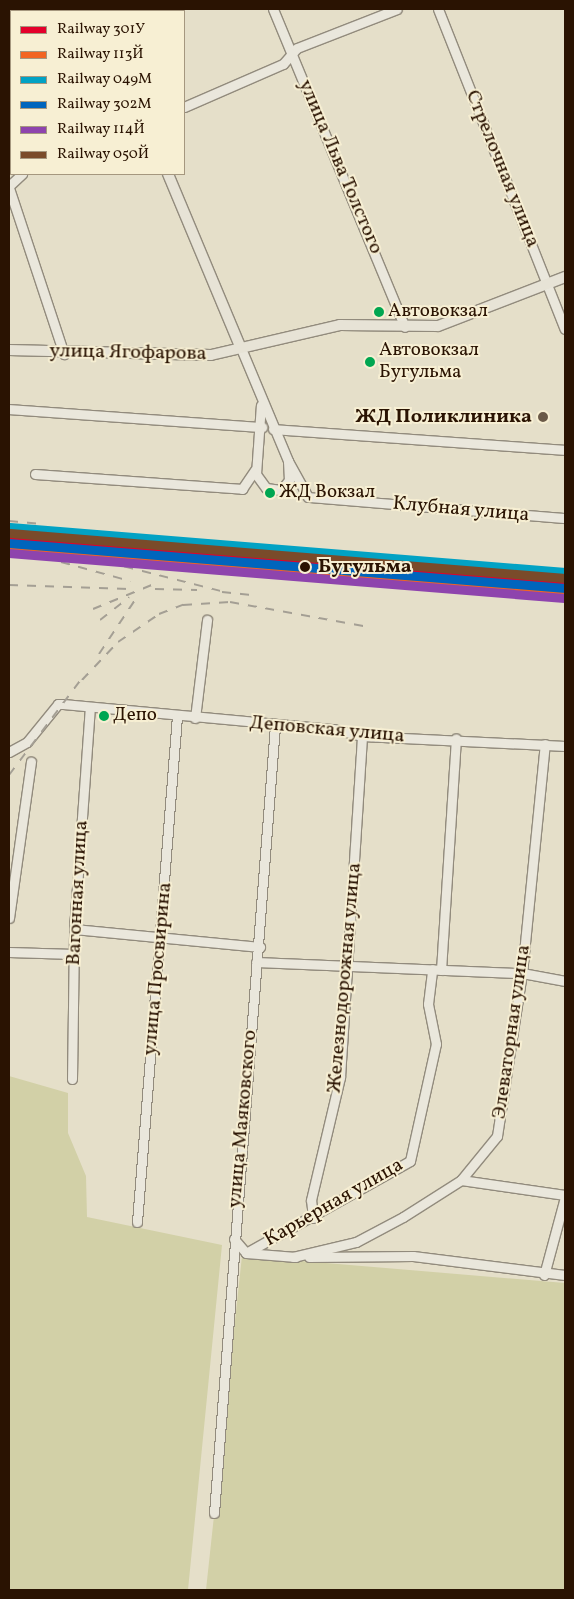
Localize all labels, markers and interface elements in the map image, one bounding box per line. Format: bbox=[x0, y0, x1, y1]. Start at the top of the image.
legend bbox=[10, 10, 185, 175]
text: Railway 301У bbox=[57, 19, 145, 40]
text: Railway 113Й bbox=[57, 44, 144, 65]
text: Railway 049М bbox=[57, 69, 152, 90]
street label: улица Льва Толстого bbox=[292, 76, 388, 258]
street label: Стрелочная улица bbox=[459, 87, 545, 251]
text: Railway 302М bbox=[57, 94, 151, 115]
text: Railway 114Й bbox=[57, 119, 145, 140]
text: Railway 050Й bbox=[57, 144, 149, 165]
place label: Автовокзал bbox=[388, 301, 488, 323]
marker: Автовокзал bbox=[374, 307, 384, 317]
street label: улица Ягофарова bbox=[49, 340, 207, 366]
place label: Автовокзал Бугульма bbox=[379, 340, 479, 384]
marker: Автовокзал Бугульма bbox=[365, 357, 375, 367]
place label: ЖД Поликлиника bbox=[355, 405, 532, 429]
marker: ЖД Поликлиника bbox=[536, 410, 550, 424]
place label: ЖД Вокзал bbox=[279, 482, 375, 504]
marker: ЖД Вокзал bbox=[265, 488, 275, 498]
street label: Клубная улица bbox=[391, 492, 531, 528]
place label: Бугульма bbox=[318, 555, 412, 579]
marker: Бугульма bbox=[296, 558, 314, 576]
place label: Депо bbox=[113, 705, 157, 727]
marker: Депо bbox=[99, 711, 109, 721]
street label: Деповская улица bbox=[248, 711, 406, 749]
street label: Вагонная улица bbox=[62, 819, 94, 967]
street label: Железнодорожная улица bbox=[323, 861, 367, 1095]
street label: улица Просвирина bbox=[138, 881, 178, 1057]
street label: Элеваторная улица bbox=[488, 943, 536, 1121]
street label: улица Маяковского bbox=[223, 1029, 263, 1209]
street label: Карьерная улица bbox=[260, 1153, 408, 1253]

